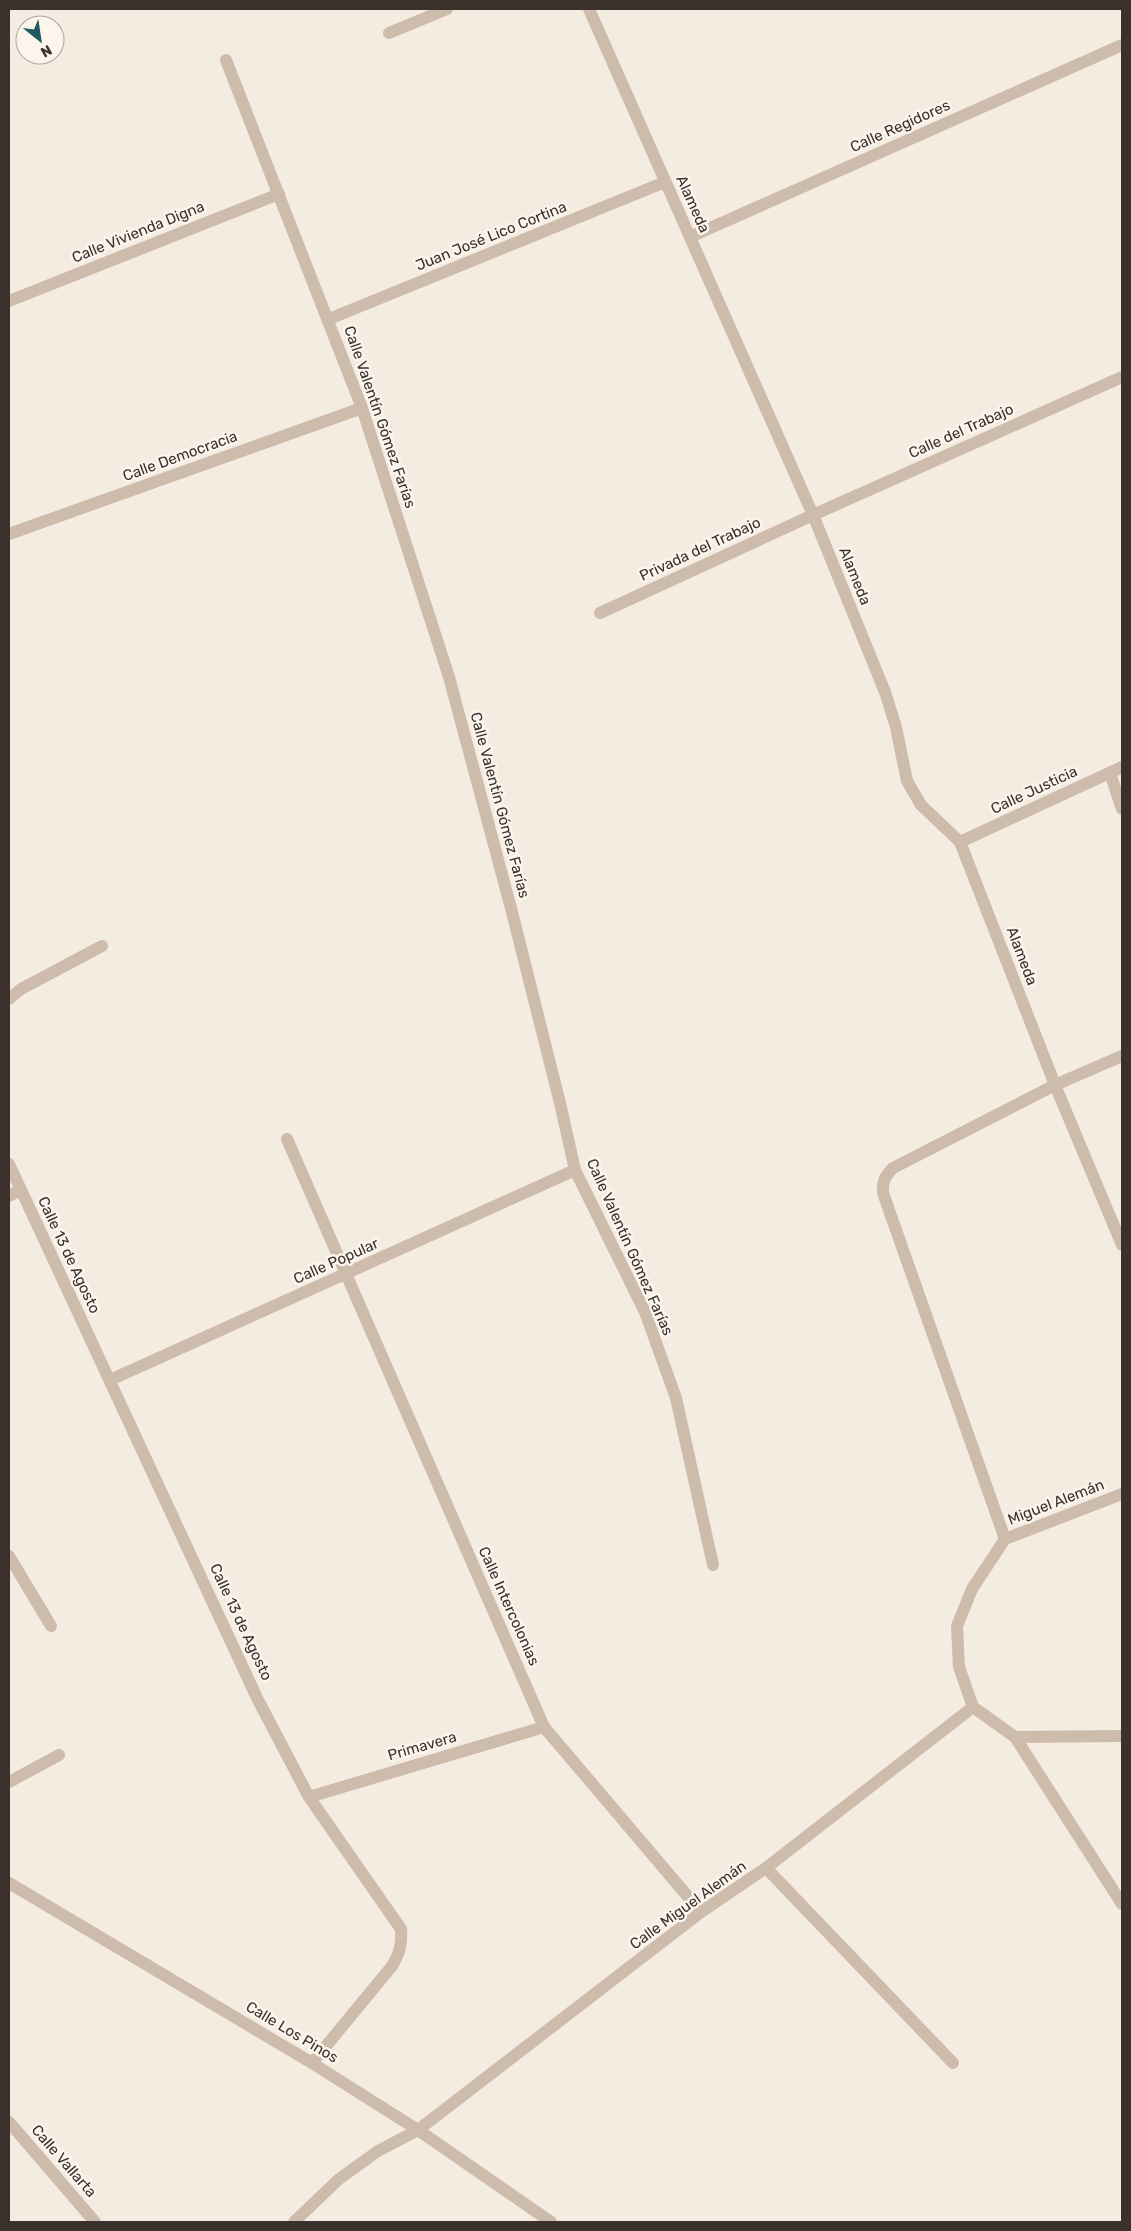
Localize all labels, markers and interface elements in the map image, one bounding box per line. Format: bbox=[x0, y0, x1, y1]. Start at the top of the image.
north arrow bbox=[15, 15, 65, 65]
text: N bbox=[38, 41, 55, 61]
street label: Calle Regidores bbox=[847, 96, 953, 156]
street label: Alameda bbox=[672, 173, 714, 235]
street label: Calle Vivienda Digna bbox=[69, 197, 207, 267]
street label: Juan José Lico Cortina bbox=[413, 197, 569, 275]
street label: Calle Valentín Gómez Farías bbox=[340, 324, 420, 511]
street label: Calle del Trabajo bbox=[906, 400, 1016, 462]
street label: Calle Democracia bbox=[120, 427, 240, 485]
street label: Privada del Trabajo bbox=[637, 513, 763, 585]
street label: Alameda bbox=[835, 544, 875, 608]
street label: Calle Valentín Gómez Farías bbox=[467, 710, 534, 900]
street label: Calle Justicia bbox=[988, 762, 1080, 818]
street label: Alameda bbox=[1003, 924, 1041, 988]
street label: Calle Valentín Gómez Farías bbox=[583, 1156, 677, 1338]
street label: Calle 13 de Agosto bbox=[34, 1194, 104, 1316]
street label: Calle Popular bbox=[291, 1234, 382, 1288]
street label: Miguel Alemán bbox=[1005, 1475, 1107, 1529]
street label: Calle Intercolonias bbox=[475, 1544, 543, 1669]
street label: Calle 13 de Agosto bbox=[206, 1561, 276, 1683]
street label: Primavera bbox=[386, 1728, 458, 1764]
street label: Calle Miguel Alemán bbox=[626, 1857, 750, 1953]
street label: Calle Los Pinos bbox=[243, 1997, 342, 2067]
street label: Calle Vallarta bbox=[28, 2121, 100, 2201]

